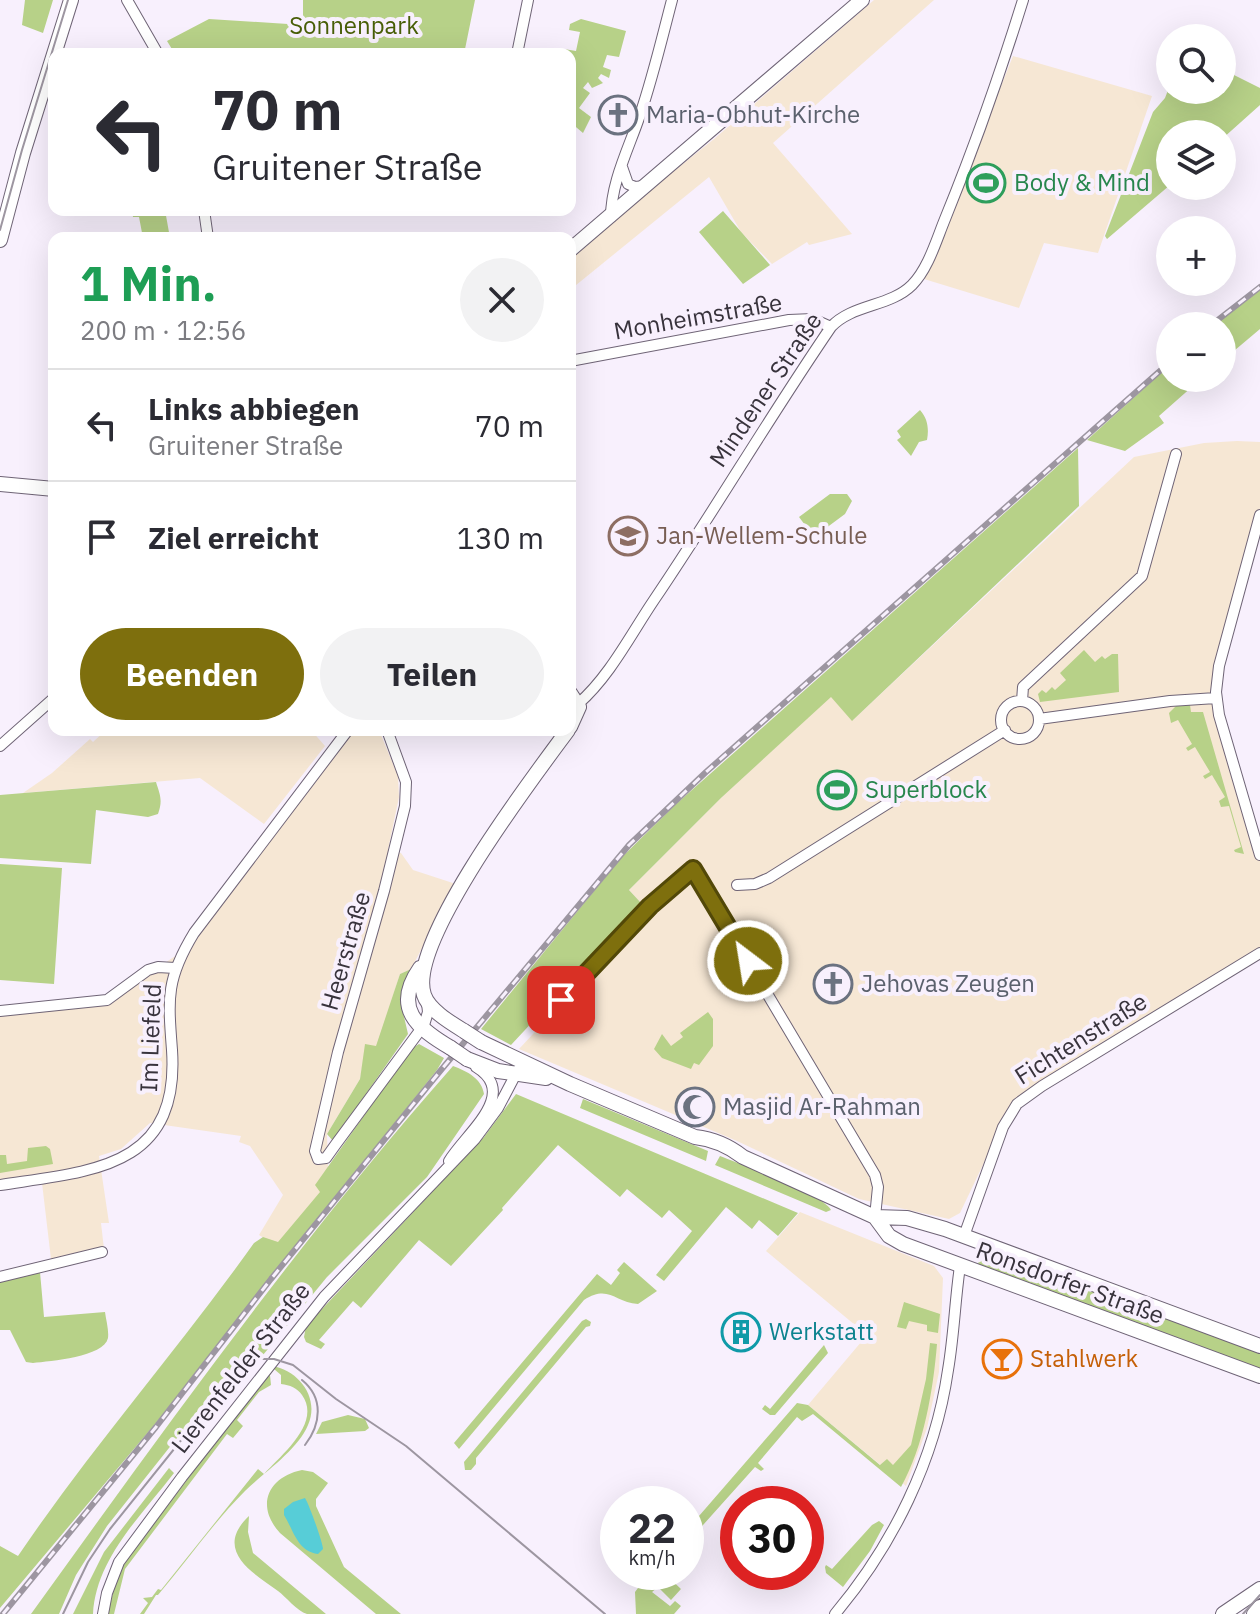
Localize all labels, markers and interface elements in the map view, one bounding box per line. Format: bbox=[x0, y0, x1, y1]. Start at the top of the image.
park label: Sonnenpark bbox=[289, 9, 419, 41]
map controls bbox=[1156, 24, 1236, 392]
button: search bbox=[1156, 24, 1236, 104]
text: 70 m bbox=[212, 73, 342, 145]
icon: left bbox=[80, 80, 184, 184]
church icon: Maria-Obhut-Kirche bbox=[597, 94, 639, 136]
place label: Maria-Obhut-Kirche bbox=[646, 98, 860, 130]
button: layers bbox=[1156, 120, 1236, 200]
text: Gruitener Straße bbox=[212, 143, 483, 190]
sports icon: Body & Mind bbox=[965, 162, 1007, 204]
place label: Body & Mind bbox=[1014, 166, 1150, 198]
button: + bbox=[1156, 216, 1236, 296]
text: 1 Min. bbox=[80, 252, 217, 314]
button: close bbox=[460, 258, 544, 342]
street label: Monheimstraße bbox=[611, 285, 784, 347]
street label: Mindener Straße bbox=[702, 306, 829, 473]
button: − bbox=[1156, 312, 1236, 392]
text: 200 m · 12:56 bbox=[80, 313, 246, 347]
text: Links abbiegen bbox=[148, 389, 360, 428]
icon: left bbox=[80, 403, 124, 447]
text: 70 m bbox=[475, 406, 544, 445]
text: Gruitener Straße bbox=[148, 428, 343, 462]
icon: arrive bbox=[80, 515, 124, 559]
school or university icon: Jan-Wellem-Schule bbox=[607, 515, 649, 557]
text: Ziel erreicht bbox=[148, 518, 319, 557]
text: 130 m bbox=[457, 518, 544, 557]
place label: Jan-Wellem-Schule bbox=[656, 519, 867, 551]
button: Beenden bbox=[80, 628, 304, 720]
button: Teilen bbox=[320, 628, 544, 720]
sports icon: Superblock bbox=[816, 769, 858, 811]
place label: Superblock bbox=[865, 773, 987, 805]
street label: Heerstraße bbox=[313, 888, 377, 1014]
position arrow bbox=[706, 919, 790, 1003]
church icon: Jehovas Zeugen bbox=[812, 963, 854, 1005]
pin bbox=[527, 966, 595, 1034]
place label: Jehovas Zeugen bbox=[861, 967, 1035, 999]
icon: arrive bbox=[539, 978, 583, 1022]
street label: Im Liefeld bbox=[132, 983, 168, 1093]
street label: Fichtenstraße bbox=[1008, 985, 1153, 1092]
mosque icon: Masjid Ar-Rahman bbox=[674, 1086, 716, 1128]
place label: Masjid Ar-Rahman bbox=[723, 1090, 921, 1122]
street label: Ronsdorfer Straße bbox=[972, 1233, 1169, 1331]
street label: Lierenfelder Straße bbox=[164, 1276, 317, 1459]
building icon: Werkstatt bbox=[720, 1311, 762, 1353]
place label: Werkstatt bbox=[769, 1315, 874, 1347]
bar icon: Stahlwerk bbox=[981, 1338, 1023, 1380]
place label: Stahlwerk bbox=[1030, 1342, 1139, 1374]
speed limit sign: 30 bbox=[720, 1486, 824, 1590]
text: 22 bbox=[628, 1502, 676, 1554]
text: km/h bbox=[628, 1544, 676, 1571]

